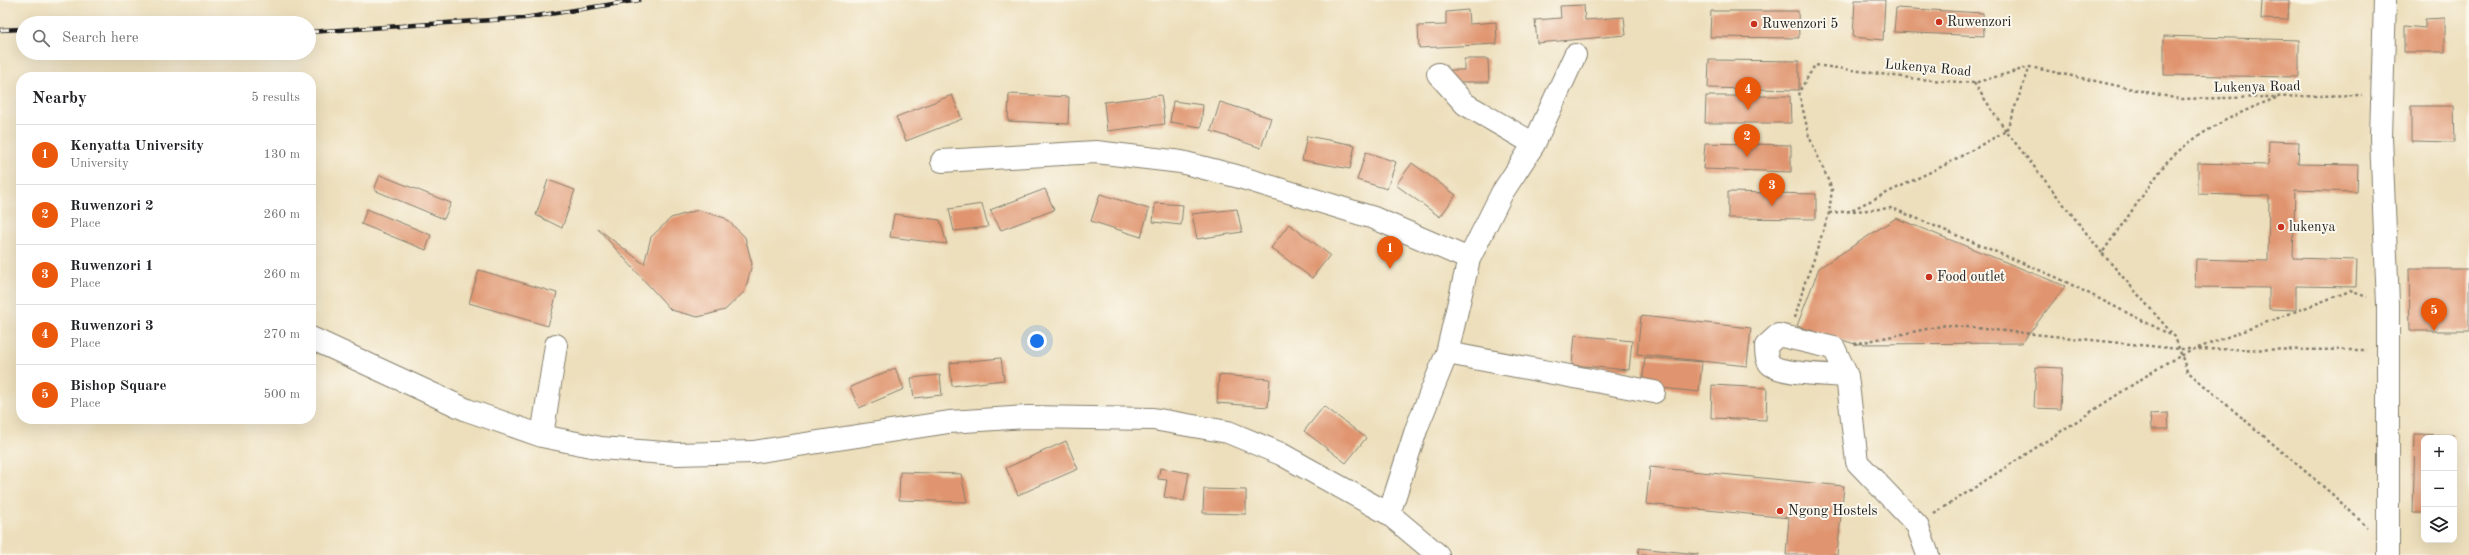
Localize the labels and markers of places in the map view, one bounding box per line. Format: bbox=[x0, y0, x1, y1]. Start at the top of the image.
place label: Ruwenzori bbox=[1947, 15, 2012, 29]
place label: Ruwenzori 5 bbox=[1762, 17, 1838, 31]
marker: Ruwenzori bbox=[1934, 17, 1944, 27]
marker: Ruwenzori 5 bbox=[1749, 19, 1759, 29]
pin: 4 bbox=[1735, 77, 1761, 110]
pin: 2 bbox=[1734, 124, 1760, 157]
pin: 3 bbox=[1759, 173, 1785, 206]
place label: lukenya bbox=[2289, 220, 2336, 234]
marker: lukenya bbox=[2276, 222, 2286, 232]
pin: 1 bbox=[1377, 236, 1403, 269]
place label: Food outlet bbox=[1937, 270, 2005, 284]
marker: Food outlet bbox=[1924, 272, 1934, 282]
pin: 5 bbox=[2421, 298, 2447, 331]
place label: Ngong Hostels bbox=[1788, 504, 1878, 518]
marker: Ngong Hostels bbox=[1775, 506, 1785, 516]

